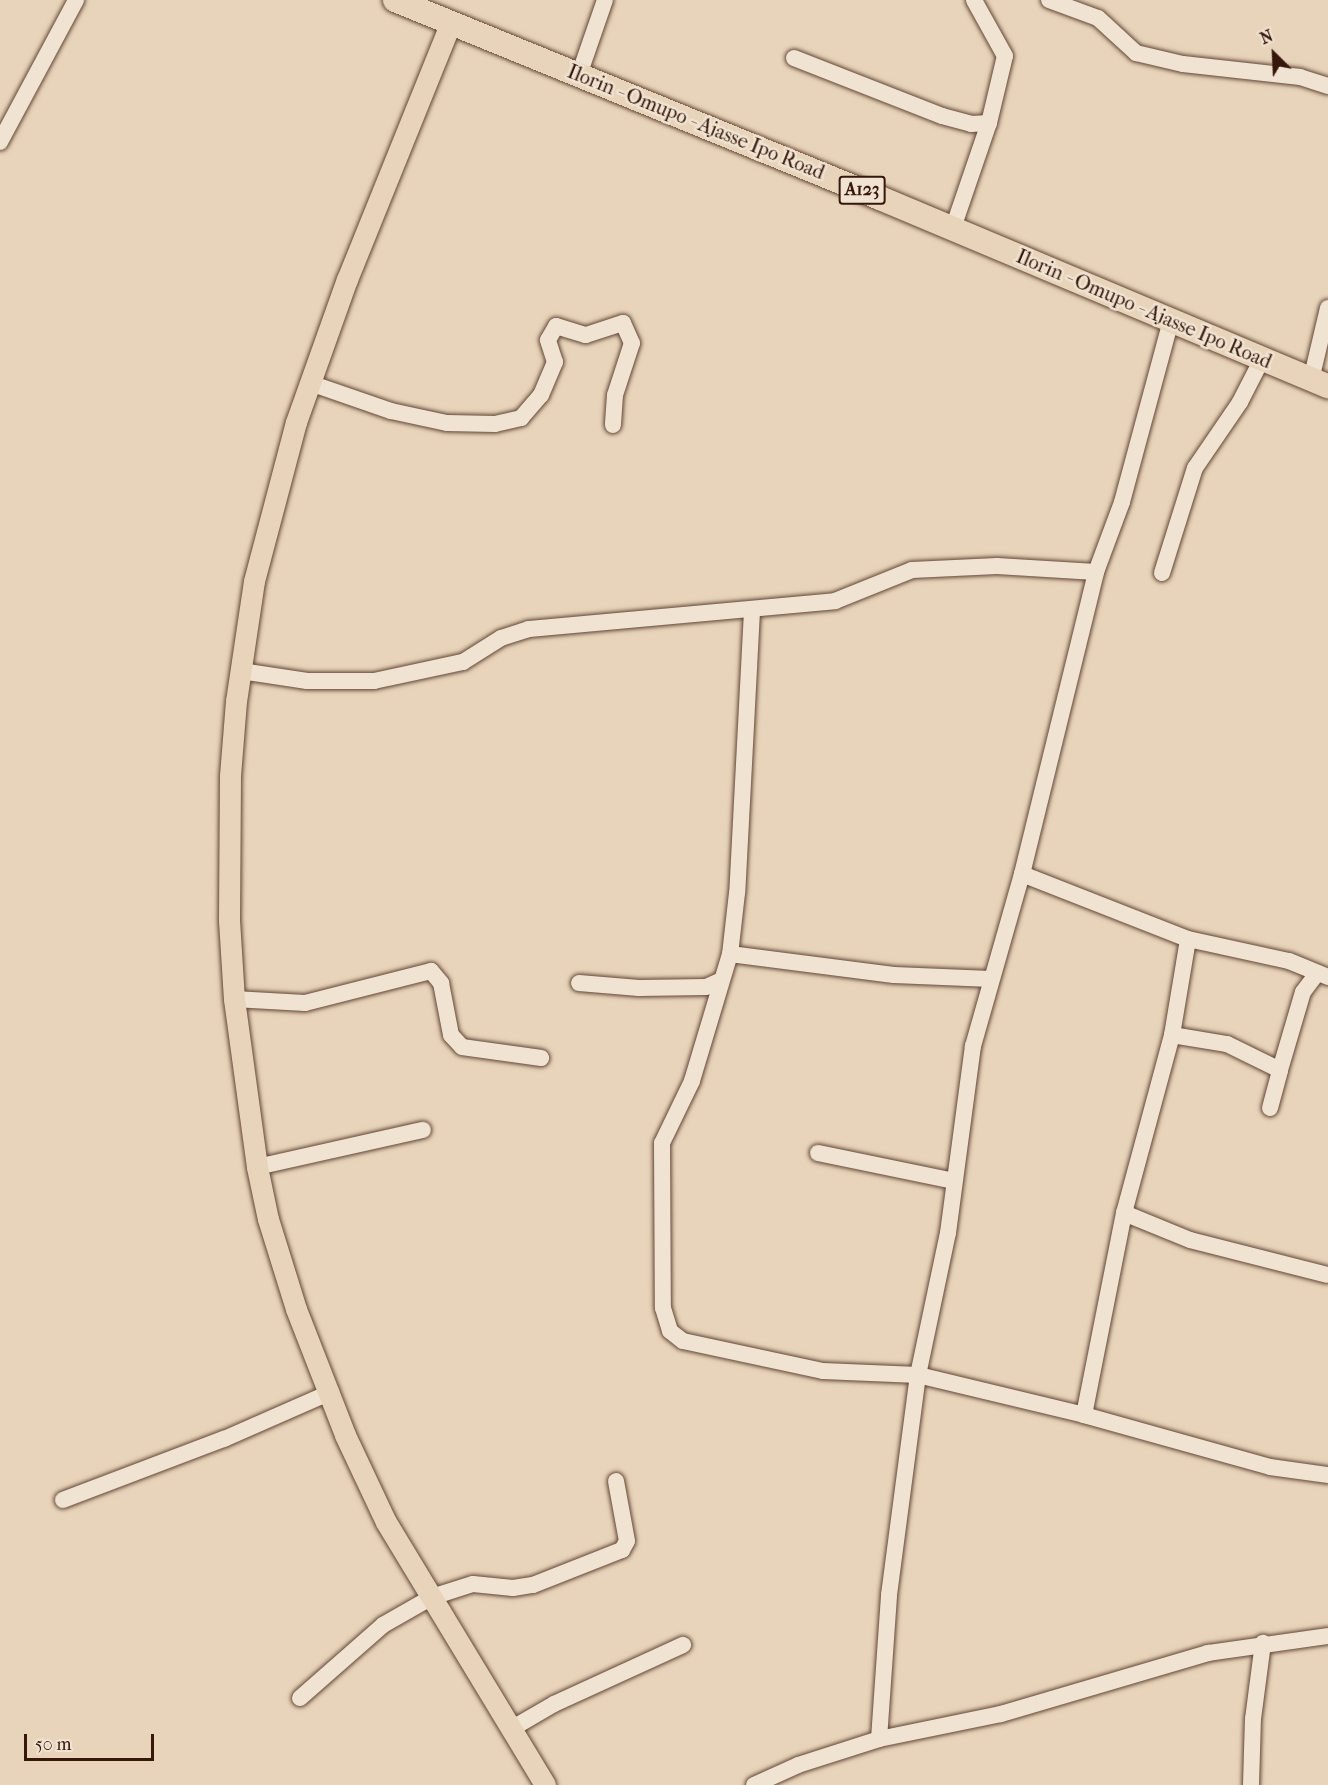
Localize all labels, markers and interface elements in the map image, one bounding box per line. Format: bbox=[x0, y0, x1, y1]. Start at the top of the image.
north arrow bbox=[1244, 24, 1304, 84]
text: N bbox=[1257, 26, 1276, 48]
street label: Ilorin - Omupo - Ajasse Ipo Road bbox=[564, 59, 828, 185]
road number: A123 bbox=[838, 175, 886, 205]
street label: Ilorin - Omupo - Ajasse Ipo Road bbox=[1013, 244, 1275, 374]
scale bar bbox=[27, 1722, 158, 1760]
text: 50 m bbox=[35, 1734, 71, 1755]

